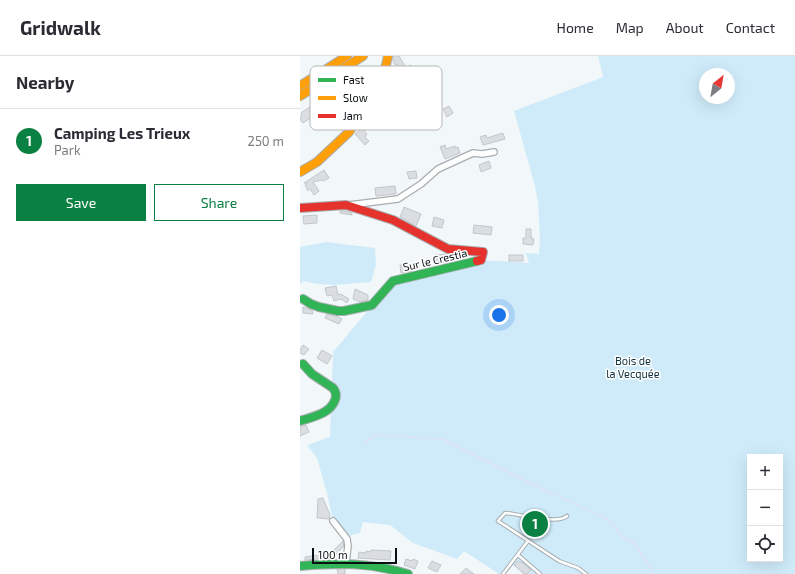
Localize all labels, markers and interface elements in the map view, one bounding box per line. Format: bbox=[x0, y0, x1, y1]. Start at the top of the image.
text: Gridwalk bbox=[20, 16, 101, 39]
text: Home bbox=[557, 19, 594, 36]
text: Map bbox=[616, 19, 644, 36]
text: About bbox=[666, 19, 704, 36]
text: Contact bbox=[726, 19, 775, 36]
legend bbox=[310, 66, 442, 130]
north arrow bbox=[699, 68, 735, 104]
text: Nearby bbox=[16, 72, 74, 92]
text: Fast bbox=[343, 73, 365, 86]
text: Slow bbox=[343, 91, 368, 104]
text: Jam bbox=[343, 109, 362, 122]
text: Camping Les Trieux bbox=[54, 124, 190, 142]
text: 1 bbox=[26, 133, 32, 149]
text: 250 m bbox=[248, 133, 284, 149]
text: Park bbox=[54, 142, 81, 158]
button: Save bbox=[16, 184, 146, 221]
button: Share bbox=[154, 184, 284, 221]
street label: Sur le Crestia bbox=[401, 246, 468, 273]
your location bbox=[489, 305, 509, 325]
park label: Bois de la Vecquée bbox=[606, 354, 660, 380]
map controls bbox=[747, 454, 783, 562]
button: + bbox=[747, 454, 783, 490]
button: − bbox=[747, 490, 783, 526]
pin: 1 bbox=[522, 509, 548, 539]
button: locate bbox=[747, 526, 783, 562]
scale bar bbox=[312, 546, 397, 565]
text: 100 m bbox=[318, 548, 348, 561]

